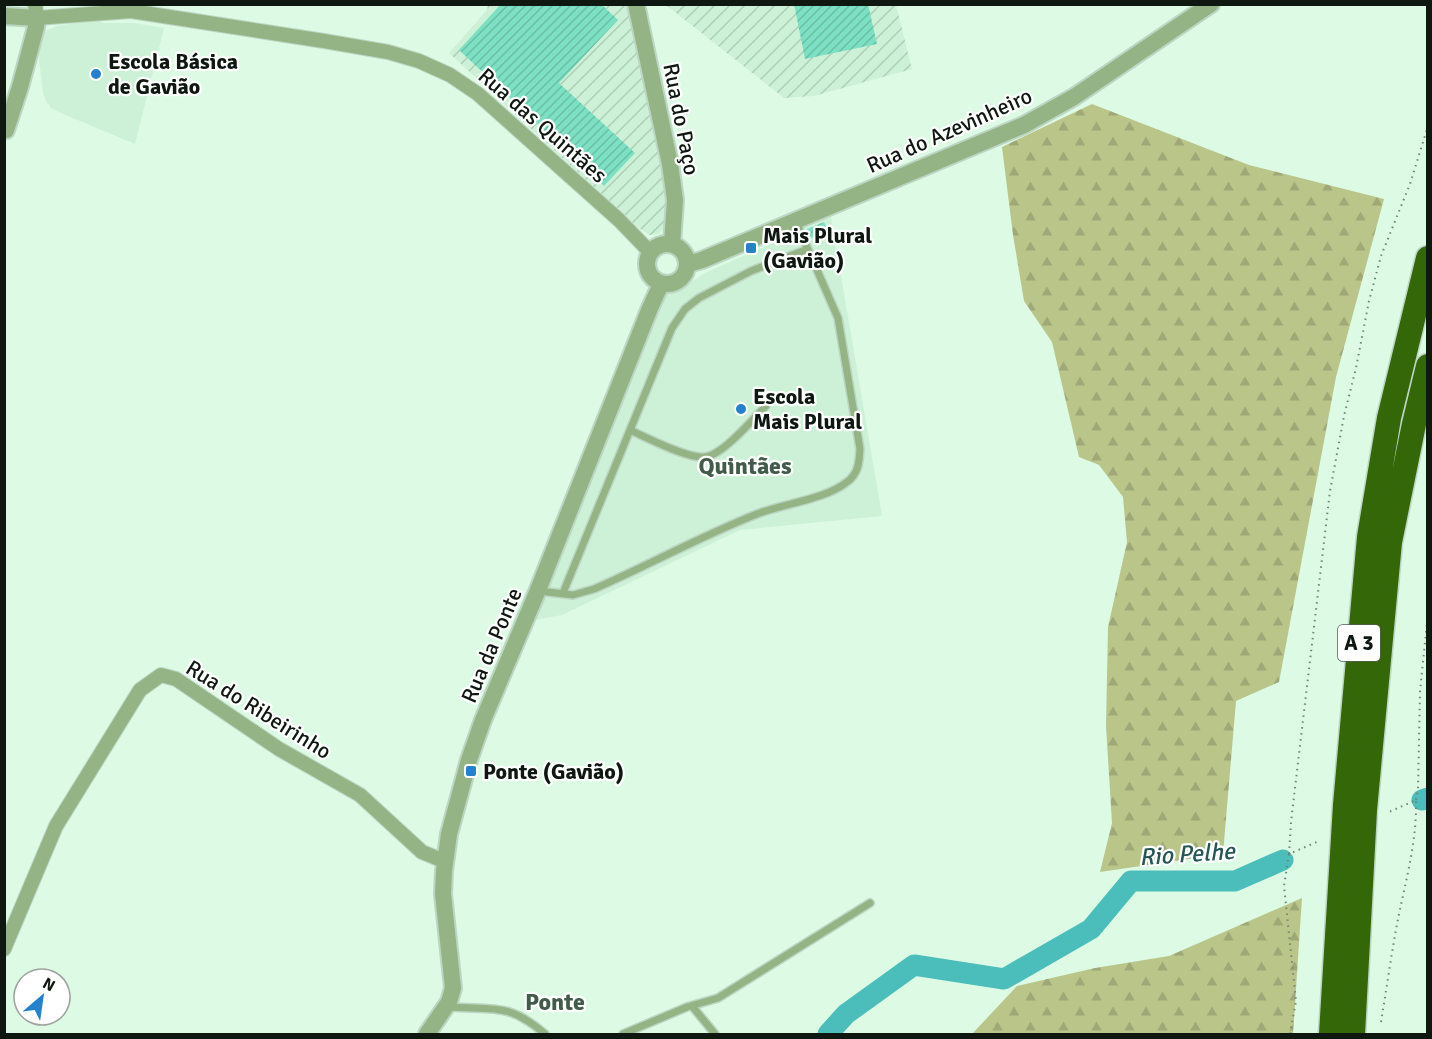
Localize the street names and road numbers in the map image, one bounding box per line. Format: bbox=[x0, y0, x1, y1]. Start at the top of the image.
street label: Rua do Paço bbox=[657, 61, 706, 177]
street label: Rua das Quintães bbox=[473, 62, 613, 189]
street label: Rua do Azevinheiro bbox=[862, 82, 1036, 179]
street label: Rua da Ponte bbox=[455, 584, 528, 707]
road number: A 3 bbox=[1338, 625, 1380, 661]
street label: Rua do Ribeirinho bbox=[181, 654, 336, 765]

